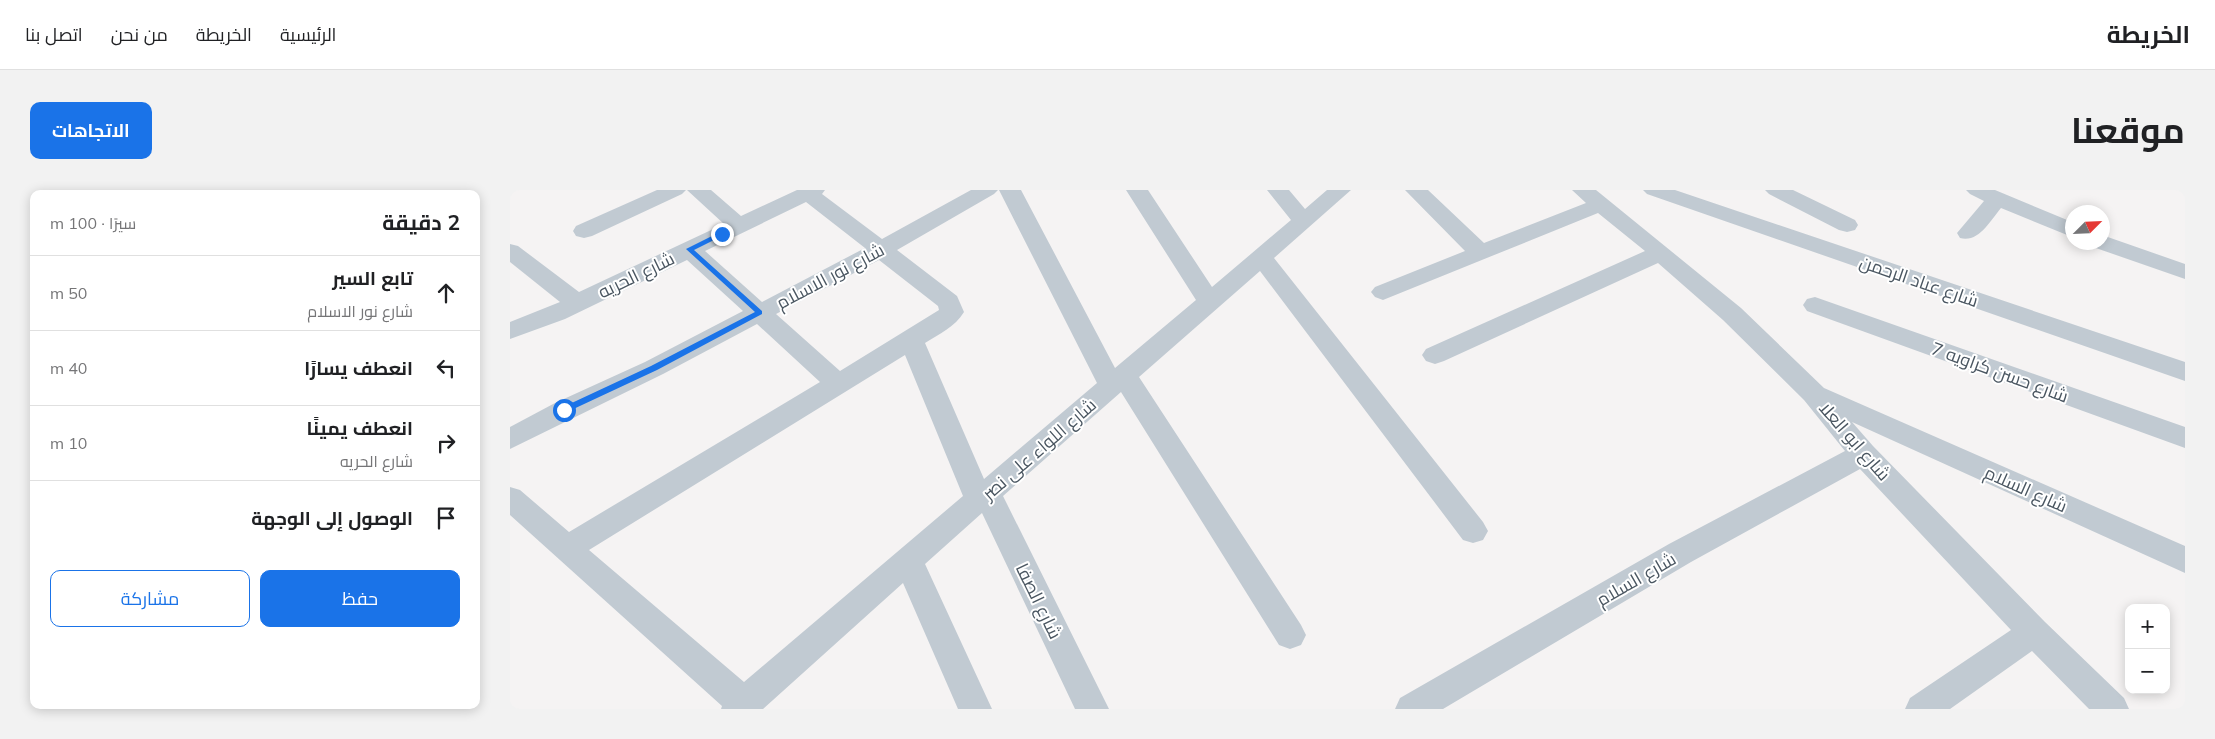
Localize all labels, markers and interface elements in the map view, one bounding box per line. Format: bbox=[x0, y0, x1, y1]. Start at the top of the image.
text: الخريطة bbox=[2107, 19, 2190, 49]
text: اتصل بنا bbox=[25, 23, 83, 46]
text: من نحن bbox=[111, 23, 168, 46]
text: الخريطة bbox=[196, 23, 252, 46]
text: الرئيسية bbox=[280, 23, 336, 46]
button: الاتجاهات bbox=[30, 102, 152, 159]
text: موقعنا bbox=[2071, 108, 2185, 152]
north arrow bbox=[2065, 205, 2110, 250]
text: 2 دقيقة bbox=[382, 209, 460, 235]
text: سيرًا · 100 m bbox=[50, 213, 136, 233]
route end bbox=[711, 223, 734, 246]
street label: شارع نور الاسلام bbox=[772, 238, 888, 315]
street label: شارع الحريه bbox=[594, 247, 678, 304]
street label: شارع عباد الرحمن bbox=[1856, 250, 1981, 313]
text: تابع السير bbox=[332, 266, 413, 290]
icon: ahead bbox=[432, 279, 460, 307]
text: 50 m bbox=[50, 283, 87, 303]
text: شارع نور الاسلام bbox=[307, 301, 413, 321]
street label: شارع حسن كراويه 7 bbox=[1928, 337, 2072, 408]
icon: left bbox=[432, 354, 460, 382]
text: انعطف يسارًا bbox=[304, 356, 413, 380]
text: 40 m bbox=[50, 358, 87, 378]
street label: شارع اللواء على نصر bbox=[976, 393, 1101, 506]
street label: شارع ابو العلا bbox=[1814, 397, 1896, 486]
route start bbox=[553, 399, 576, 422]
text: انعطف يمينًا bbox=[307, 416, 413, 440]
icon: right bbox=[432, 429, 460, 457]
text: 10 m bbox=[50, 433, 87, 453]
text: شارع الحريه bbox=[340, 451, 413, 471]
street label: شارع السلام bbox=[1981, 461, 2071, 518]
icon: arrive bbox=[432, 504, 460, 532]
text: الوصول إلى الوجهة bbox=[251, 506, 413, 530]
street label: شارع السلام bbox=[1592, 547, 1680, 612]
street label: شارع الصفا bbox=[1010, 559, 1067, 643]
button: مشاركة bbox=[50, 570, 250, 627]
button: حفظ bbox=[260, 570, 460, 627]
map controls bbox=[2125, 604, 2170, 694]
button: + bbox=[2125, 604, 2170, 649]
button: − bbox=[2125, 649, 2170, 694]

